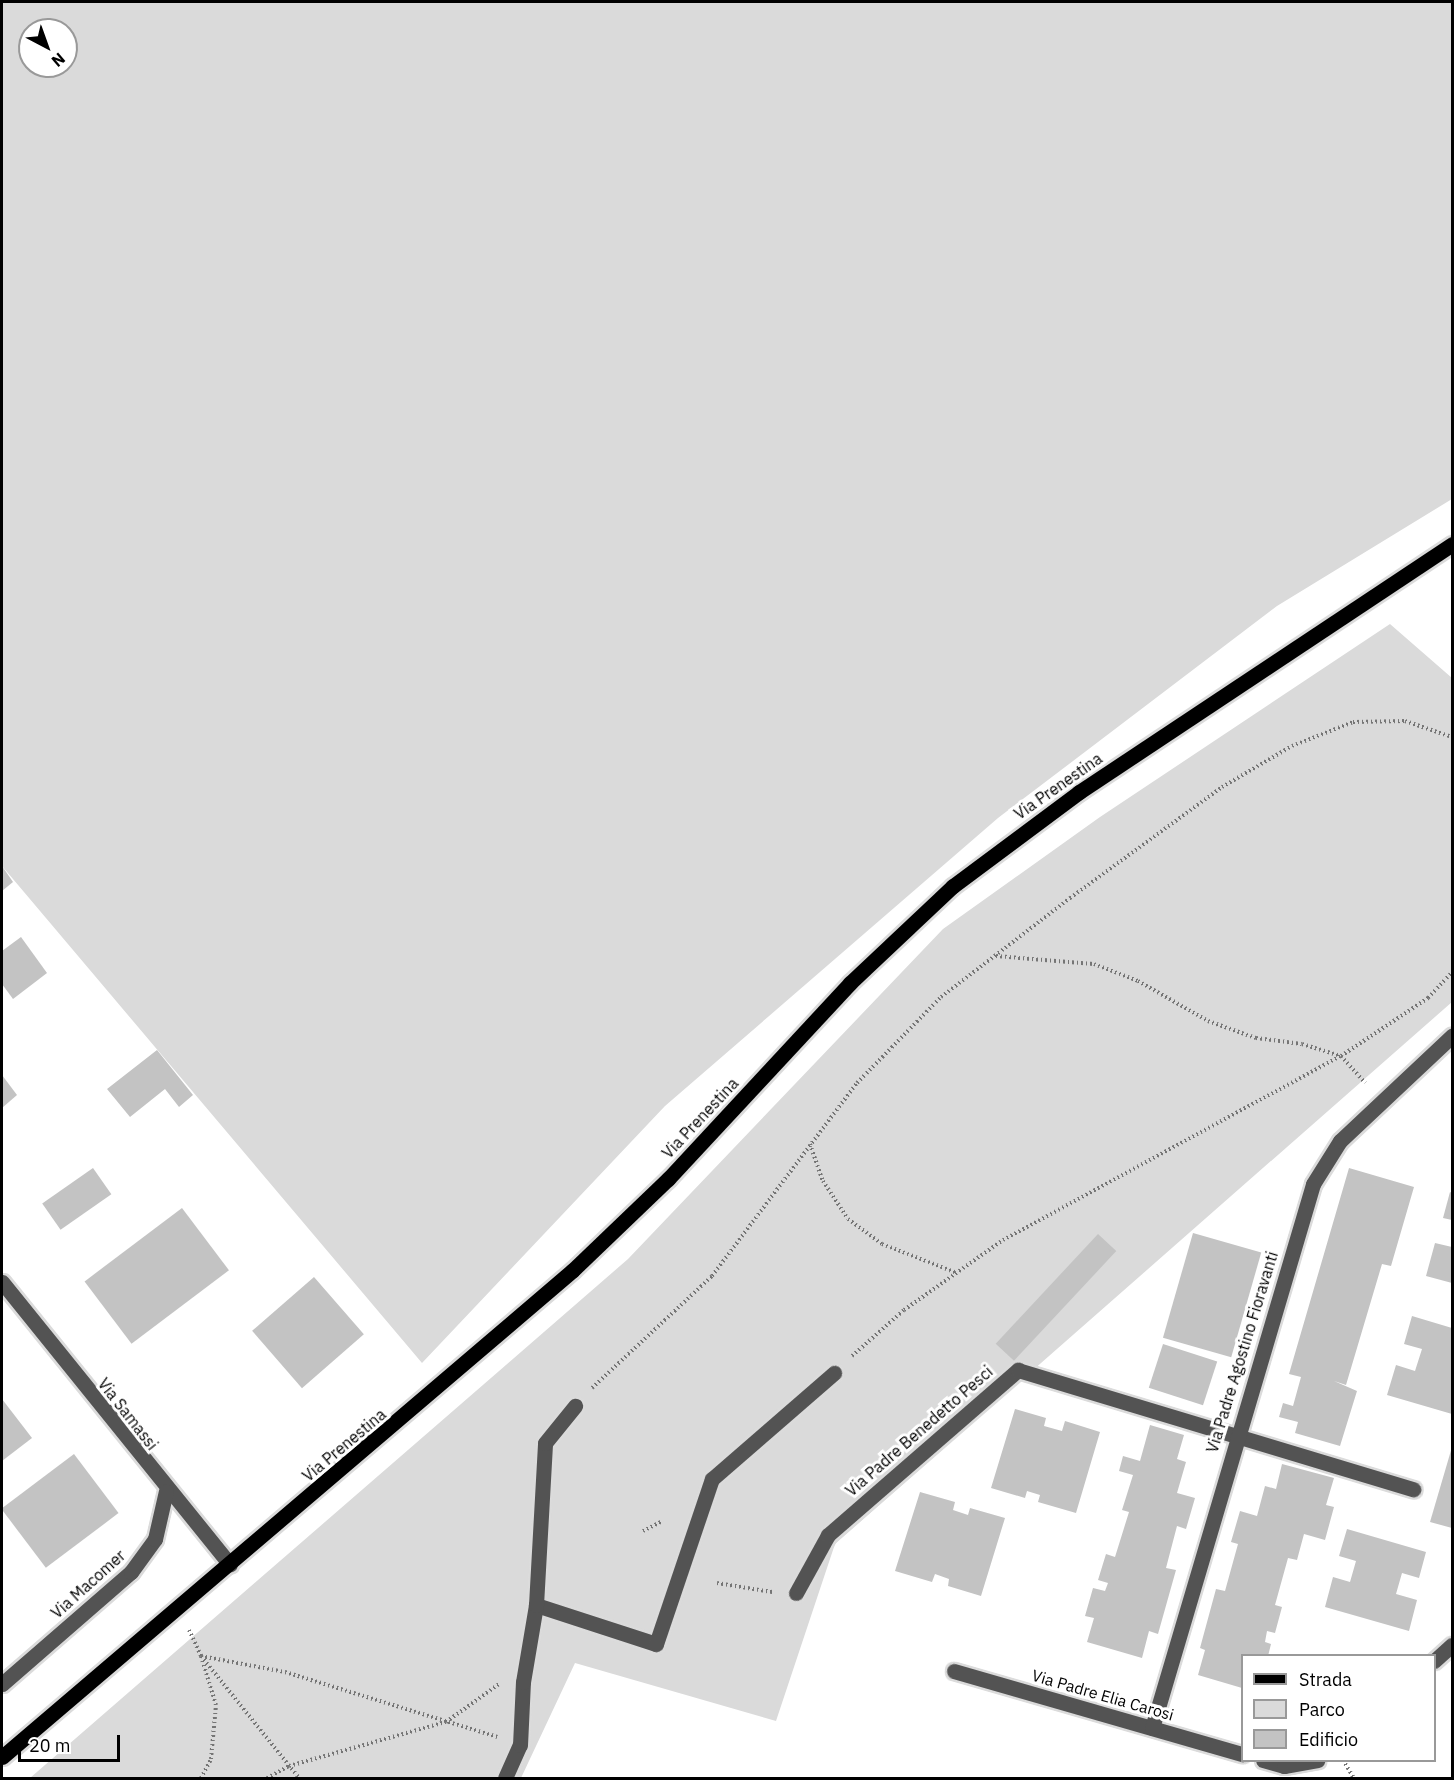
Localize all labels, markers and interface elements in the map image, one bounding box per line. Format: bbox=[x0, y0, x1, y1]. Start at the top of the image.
north arrow bbox=[18, 18, 78, 78]
text: N bbox=[48, 49, 69, 71]
street label: Via Prenestina bbox=[1010, 749, 1106, 823]
street label: Via Prenestina bbox=[658, 1074, 742, 1162]
street label: Via Padre Agostino Fioravanti bbox=[1202, 1249, 1282, 1455]
street label: Via Padre Benedetto Pesci bbox=[841, 1362, 997, 1500]
street label: Via Samassi bbox=[94, 1374, 162, 1454]
street label: Via Prenestina bbox=[298, 1405, 390, 1485]
street label: Via Macomer bbox=[47, 1546, 129, 1622]
legend bbox=[1241, 1654, 1436, 1762]
street label: Via Padre Elia Carosi bbox=[1030, 1666, 1176, 1724]
text: Strada bbox=[1299, 1668, 1352, 1691]
text: Parco bbox=[1299, 1698, 1345, 1721]
scale bar bbox=[21, 1723, 123, 1761]
text: Edificio bbox=[1299, 1728, 1358, 1751]
text: 20 m bbox=[29, 1734, 71, 1757]

